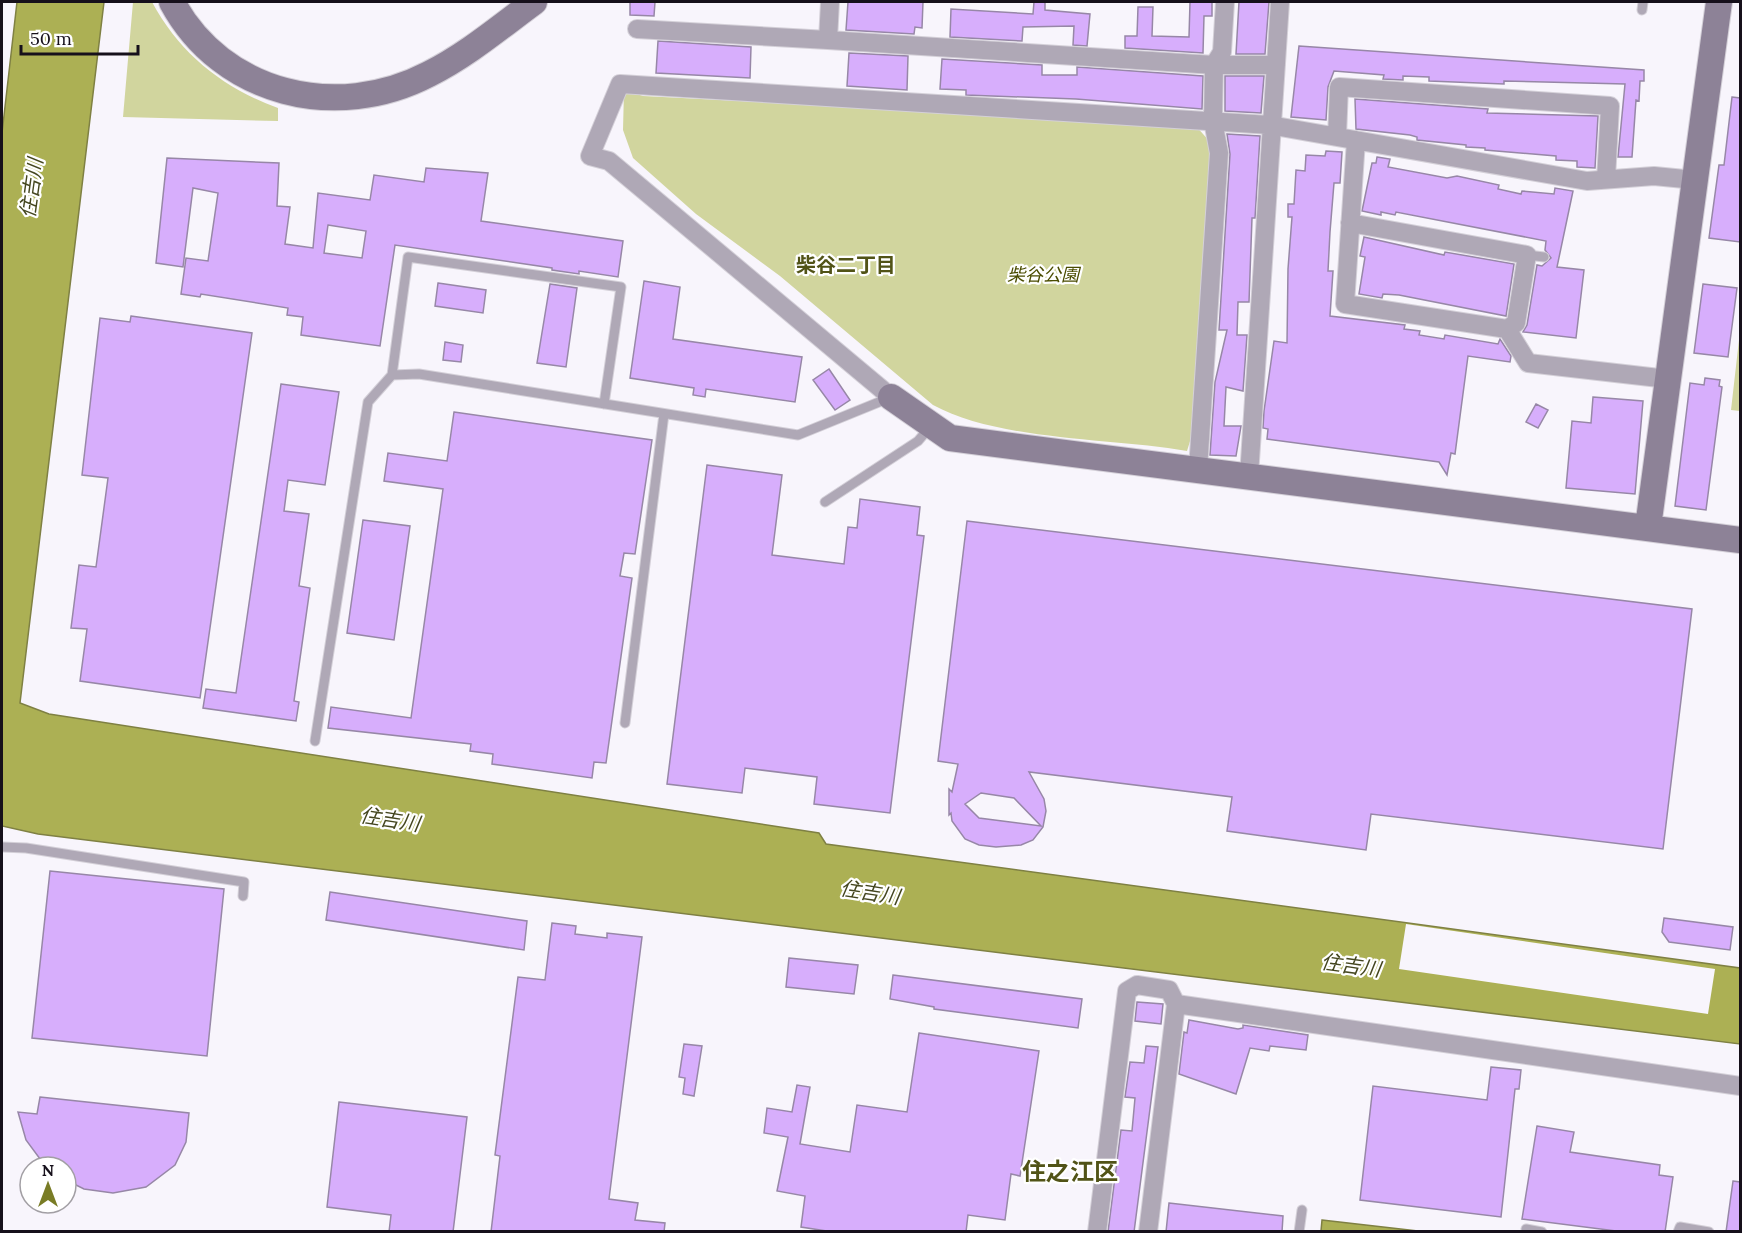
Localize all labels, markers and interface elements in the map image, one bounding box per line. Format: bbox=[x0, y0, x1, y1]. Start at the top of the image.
scale bar bbox=[21, 18, 138, 56]
text: 50 m bbox=[30, 27, 72, 50]
water label: 住吉川 bbox=[14, 155, 48, 219]
district label: 柴谷二丁目 bbox=[796, 252, 896, 277]
park label: 柴谷公園 bbox=[1007, 263, 1082, 286]
water label: 住吉川 bbox=[358, 802, 424, 836]
water label: 住吉川 bbox=[838, 875, 904, 909]
water label: 住吉川 bbox=[1320, 948, 1384, 982]
north arrow bbox=[18, 1155, 78, 1215]
district label: 住之江区 bbox=[1022, 1156, 1118, 1187]
text: N bbox=[42, 1160, 54, 1180]

